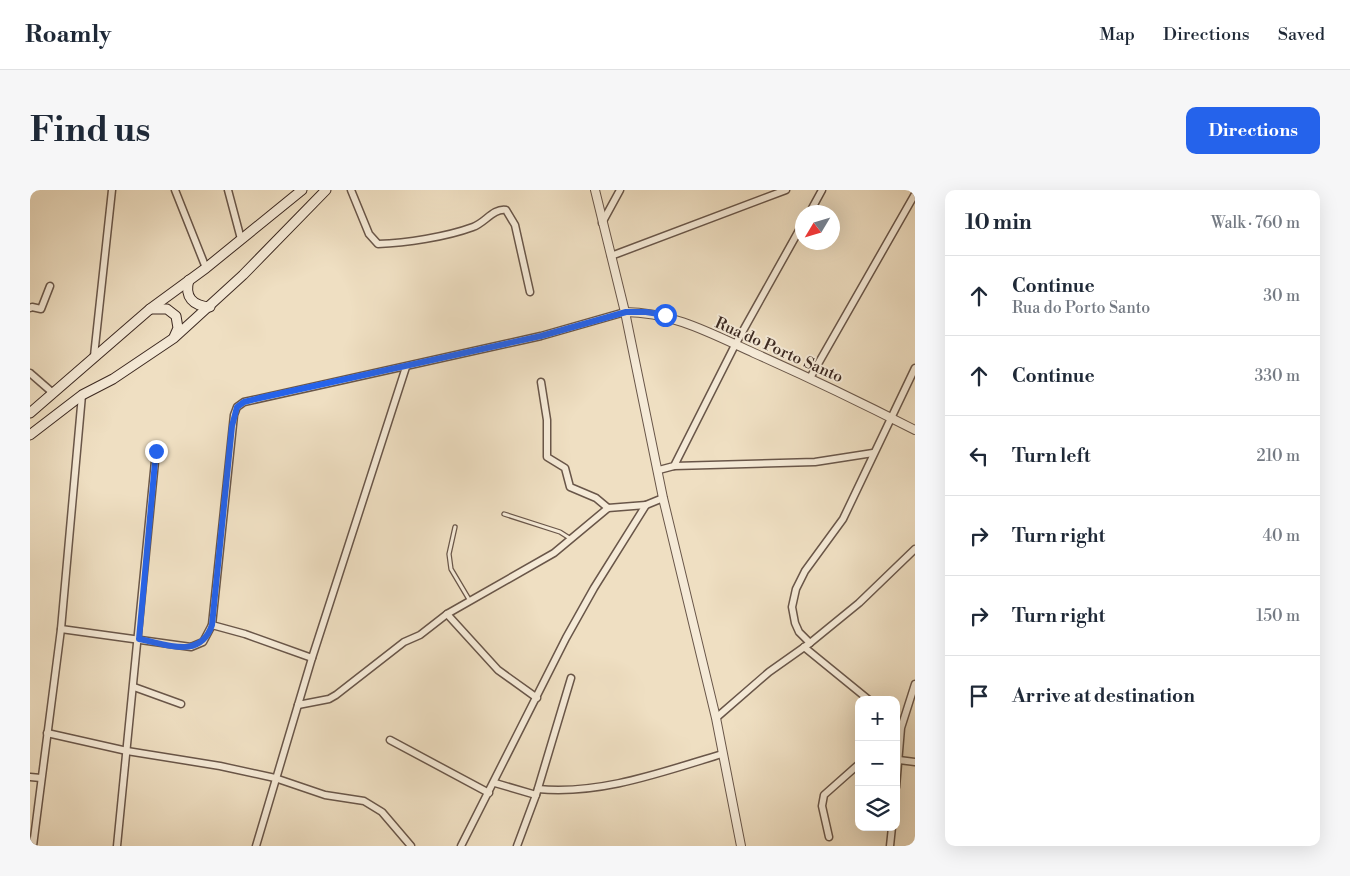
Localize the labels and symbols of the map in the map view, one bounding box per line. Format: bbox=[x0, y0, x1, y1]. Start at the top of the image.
north arrow bbox=[795, 205, 840, 250]
route start bbox=[654, 304, 677, 327]
street label: Rua do Porto Santo bbox=[712, 313, 846, 387]
route end bbox=[145, 440, 168, 463]

